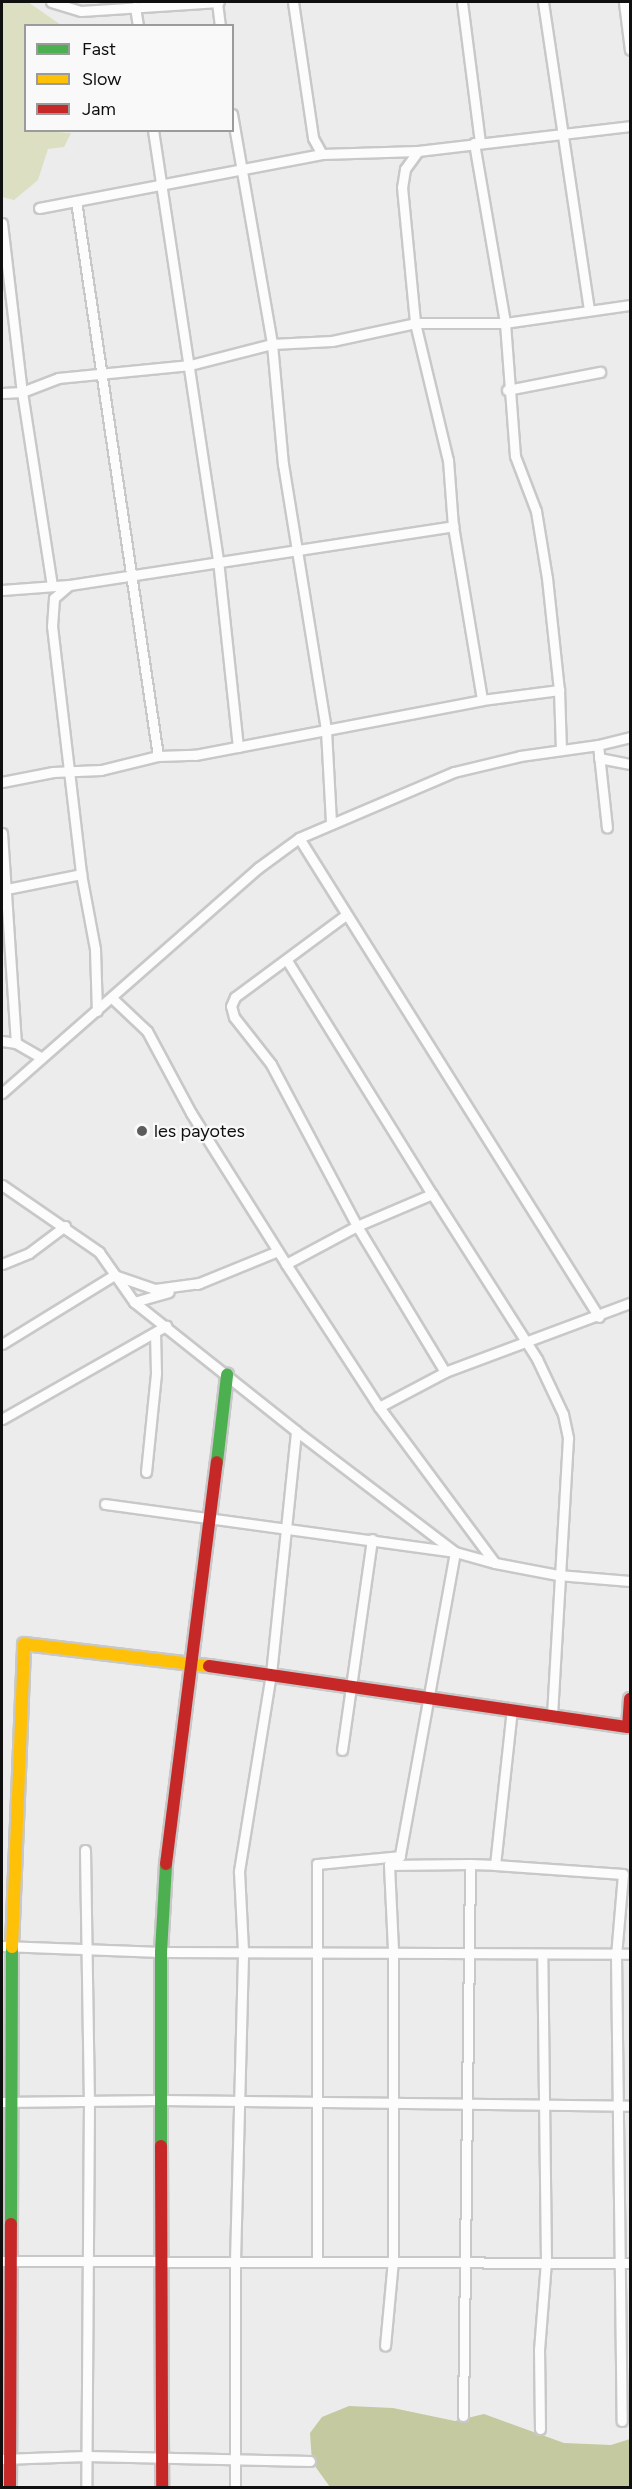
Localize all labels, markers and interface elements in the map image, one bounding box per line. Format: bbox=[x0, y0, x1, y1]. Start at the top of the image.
legend bbox=[24, 24, 234, 132]
text: Fast bbox=[82, 38, 116, 60]
text: Slow bbox=[82, 68, 121, 90]
text: Jam bbox=[82, 98, 116, 120]
place label: les payotes bbox=[154, 1120, 245, 1142]
marker: les payotes bbox=[135, 1124, 149, 1138]

